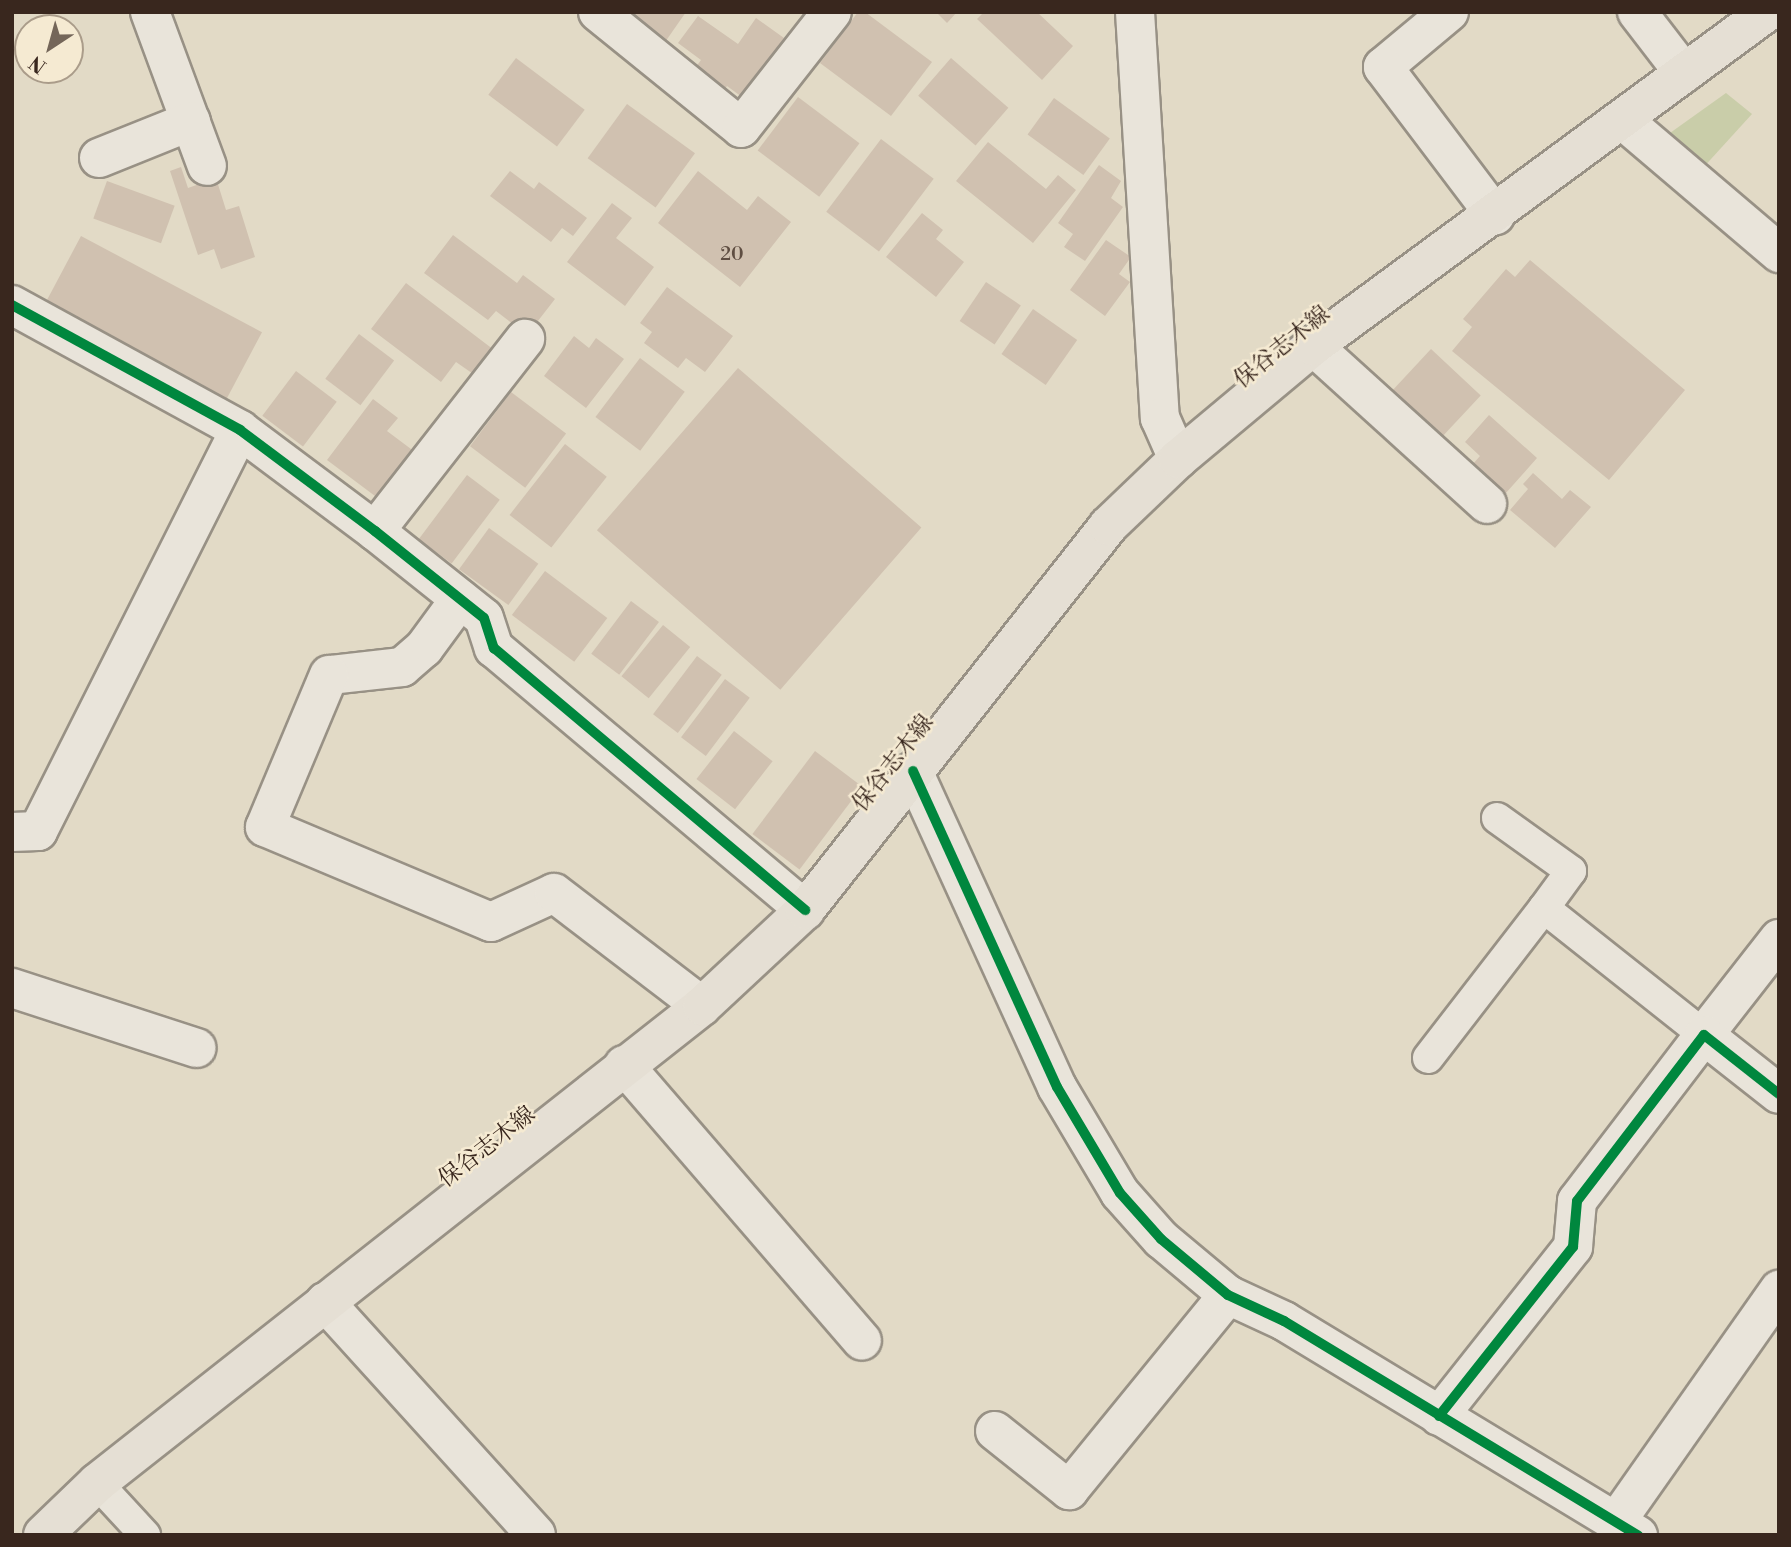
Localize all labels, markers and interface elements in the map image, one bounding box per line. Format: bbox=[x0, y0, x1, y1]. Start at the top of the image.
north arrow bbox=[14, 14, 84, 84]
text: N bbox=[25, 50, 51, 78]
house number: 20 bbox=[720, 244, 744, 266]
street label: 保谷志木線 bbox=[1229, 300, 1335, 394]
street label: 保谷志木線 bbox=[847, 709, 939, 817]
street label: 保谷志木線 bbox=[433, 1101, 541, 1193]

